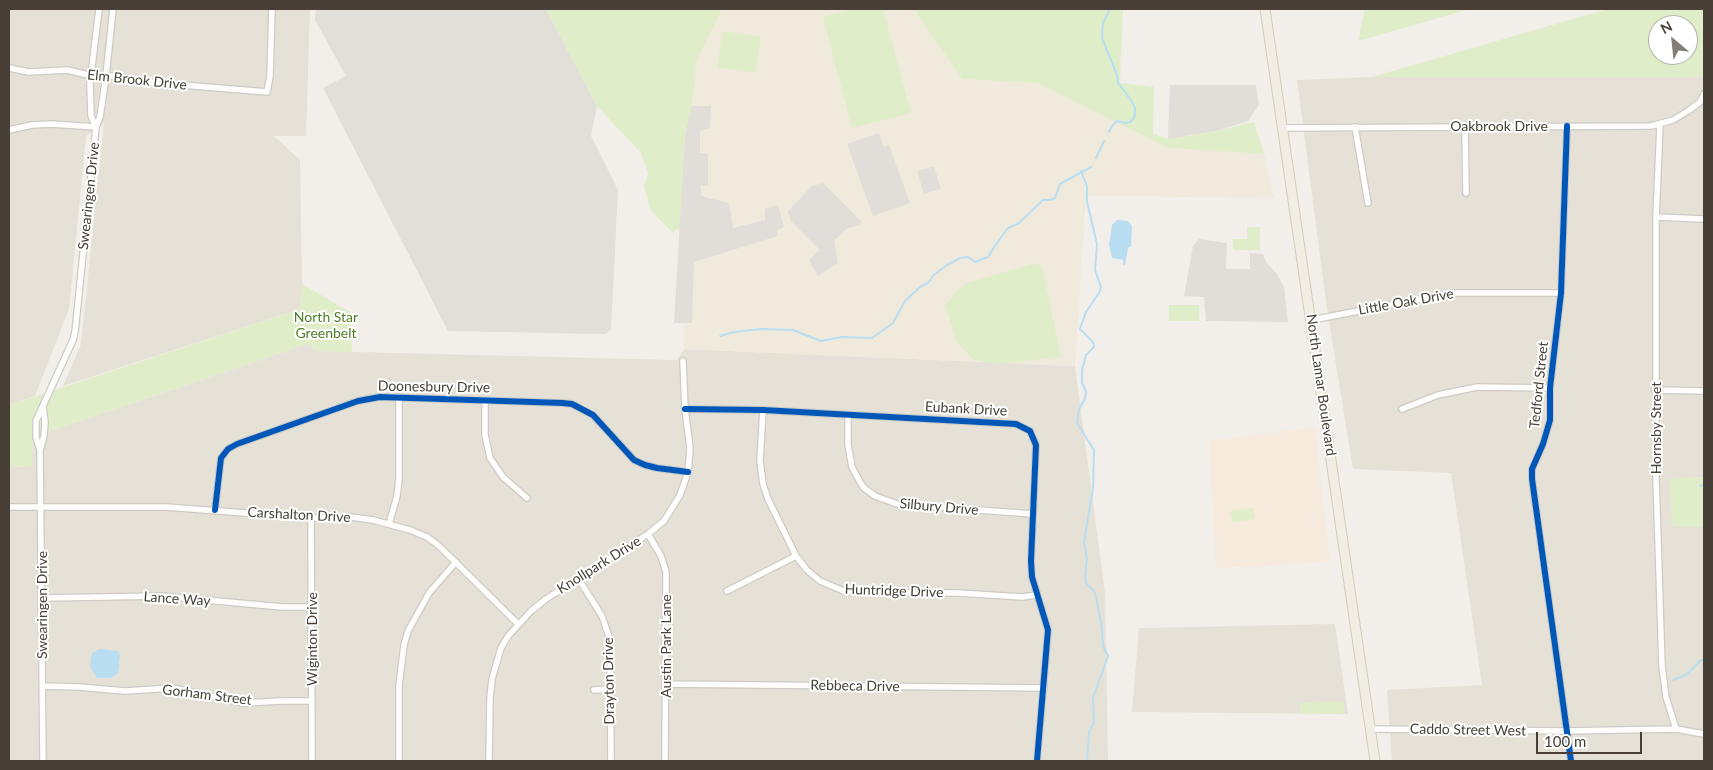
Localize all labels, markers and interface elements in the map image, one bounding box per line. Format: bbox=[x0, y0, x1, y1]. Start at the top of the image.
north arrow bbox=[1648, 15, 1698, 65]
text: N bbox=[1657, 17, 1675, 37]
street label: Elm Brook Drive bbox=[86, 66, 188, 94]
street label: Oakbrook Drive bbox=[1450, 118, 1548, 134]
street label: Swearingen Drive bbox=[75, 141, 103, 251]
street label: Little Oak Drive bbox=[1357, 285, 1455, 319]
park label: North Star Greenbelt bbox=[294, 309, 358, 342]
street label: North Lamar Boulevard bbox=[1303, 313, 1339, 457]
street label: Tedford Street bbox=[1526, 341, 1552, 429]
street label: Doonesbury Drive bbox=[378, 378, 490, 396]
street label: Hornsby Street bbox=[1648, 382, 1664, 474]
street label: Eubank Drive bbox=[924, 398, 1008, 420]
street label: Silbury Drive bbox=[899, 495, 979, 519]
street label: Carshalton Drive bbox=[247, 504, 351, 526]
street label: Knollpark Drive bbox=[554, 533, 644, 597]
street label: Swearingen Drive bbox=[34, 551, 50, 659]
street label: Huntridge Drive bbox=[844, 581, 944, 601]
street label: Lance Way bbox=[143, 588, 211, 610]
street label: Wiginton Drive bbox=[304, 592, 320, 686]
street label: Austin Park Lane bbox=[658, 594, 674, 698]
street label: Drayton Drive bbox=[600, 637, 618, 725]
street label: Rebbeca Drive bbox=[810, 677, 900, 695]
street label: Gorham Street bbox=[161, 681, 253, 709]
street label: Caddo Street West bbox=[1410, 721, 1526, 739]
scale bar bbox=[1538, 722, 1644, 754]
text: 100 m bbox=[1544, 732, 1586, 750]

